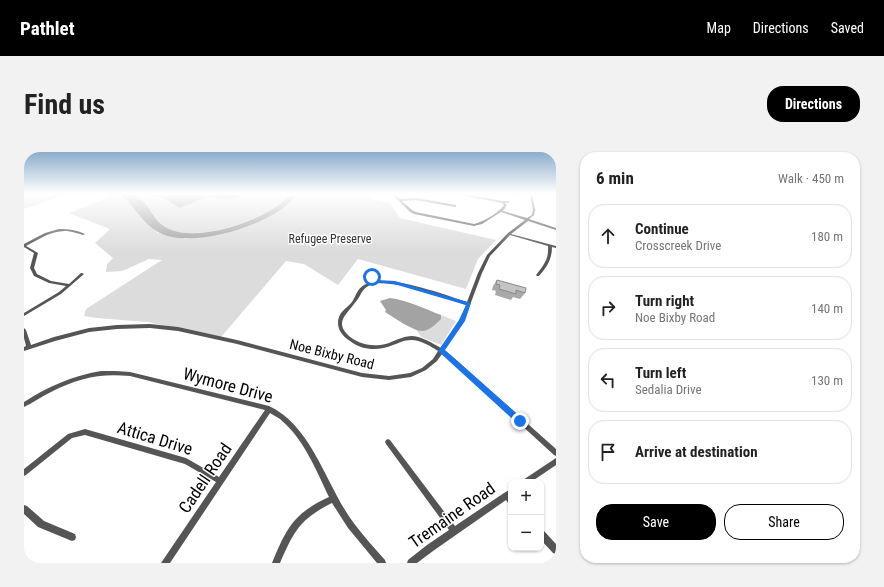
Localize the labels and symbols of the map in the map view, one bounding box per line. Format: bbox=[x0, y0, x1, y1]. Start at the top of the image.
park label: Refugee Preserve bbox=[289, 232, 372, 246]
route start bbox=[363, 268, 381, 286]
street label: Noe Bixby Road bbox=[288, 336, 376, 372]
street label: Wymore Drive bbox=[181, 363, 275, 407]
route end bbox=[511, 412, 529, 430]
street label: Attica Drive bbox=[115, 417, 195, 459]
street label: Cadell Road bbox=[174, 439, 236, 517]
street label: Tremaine Road bbox=[405, 478, 499, 552]

